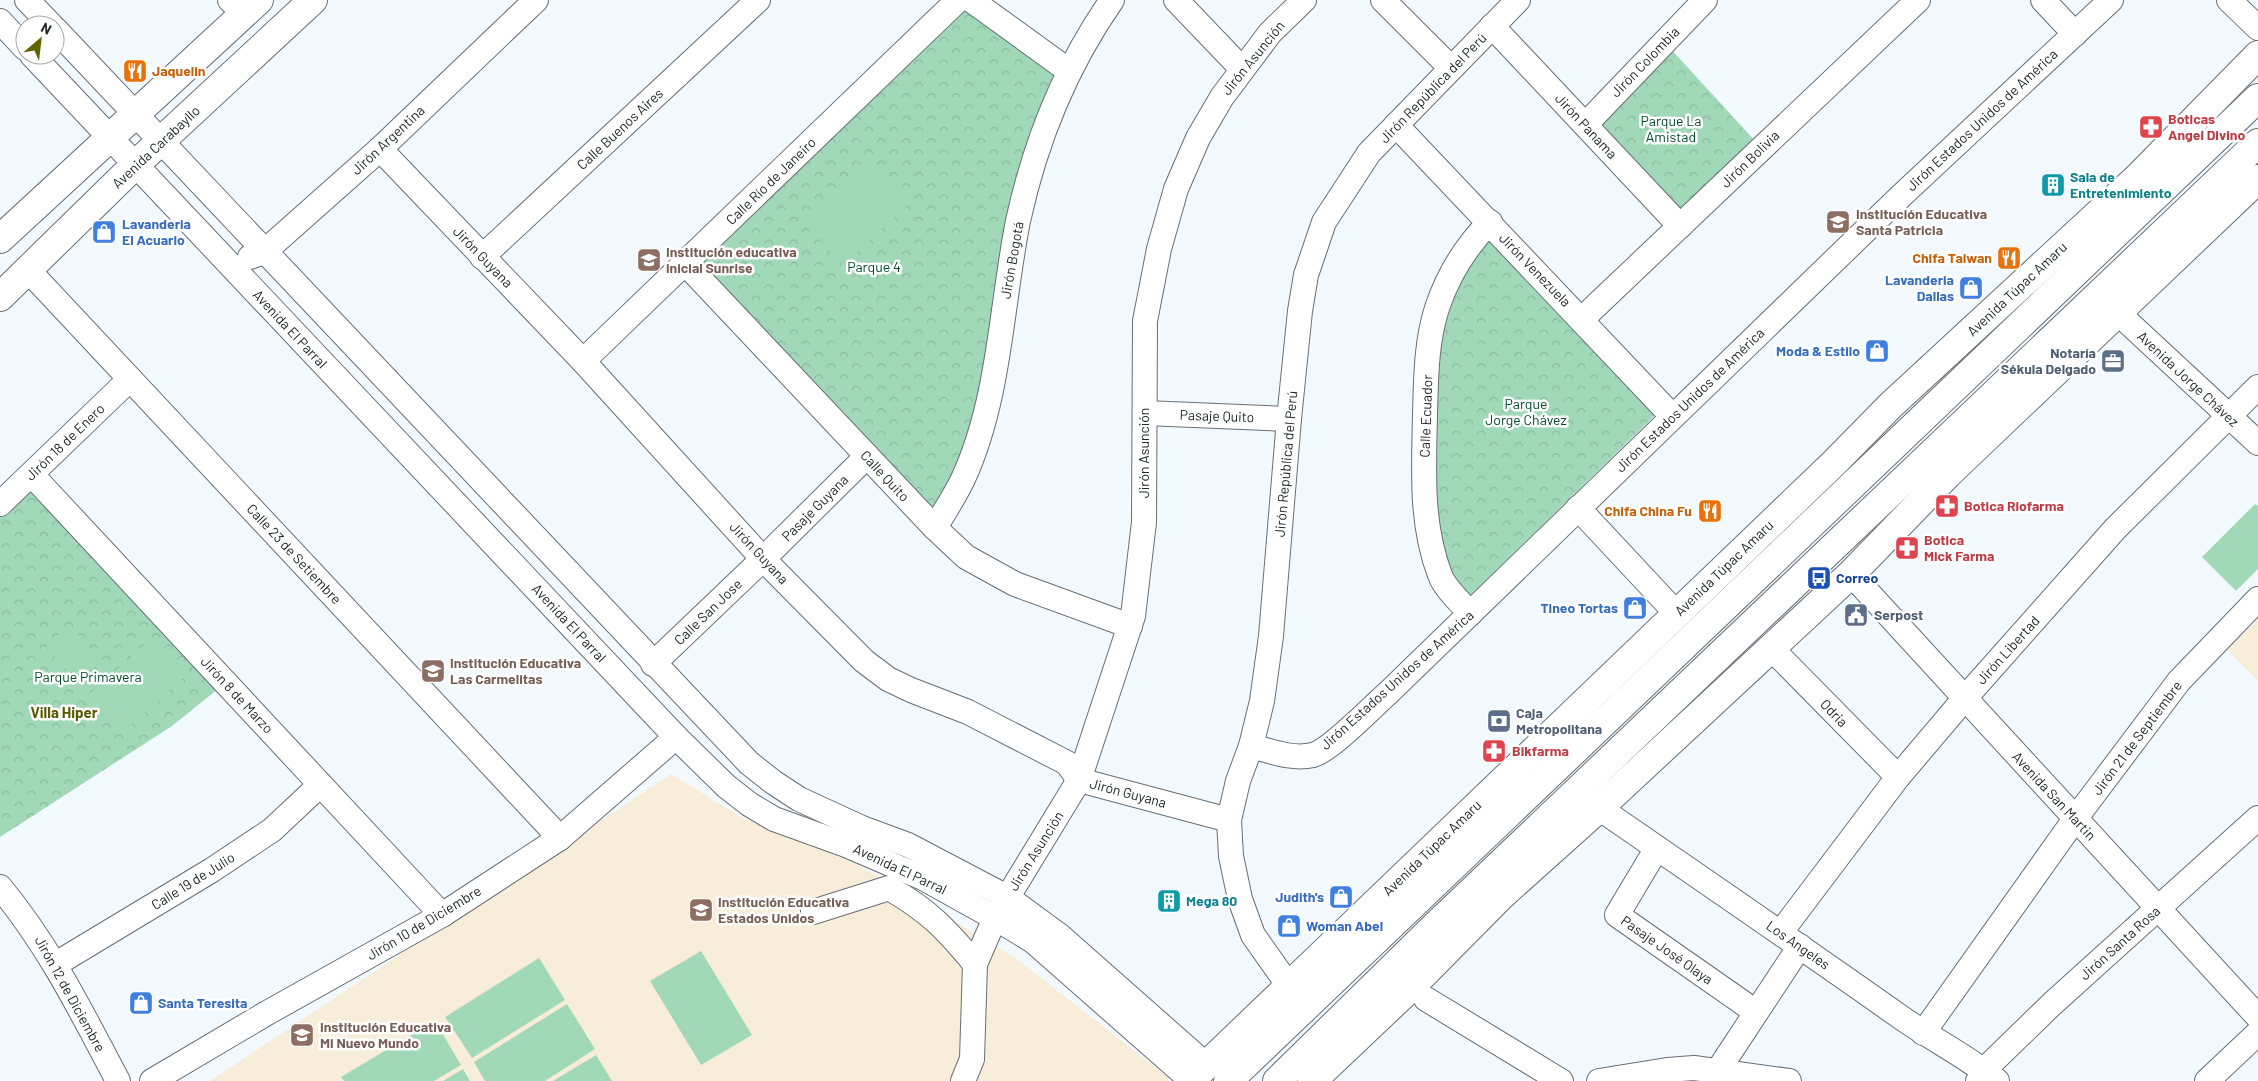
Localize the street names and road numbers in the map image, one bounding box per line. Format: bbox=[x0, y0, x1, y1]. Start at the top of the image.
street label: Jirón Asunción bbox=[1217, 17, 1288, 98]
street label: Jirón Colombia bbox=[1607, 23, 1683, 100]
street label: Jirón República del Perú bbox=[1376, 29, 1490, 146]
street label: Jirón Estados Unidos de América bbox=[1903, 45, 2061, 194]
street label: Calle Buenos Aires bbox=[573, 84, 666, 173]
street label: Jirón Panama bbox=[1552, 89, 1621, 162]
street label: Jirón Argentina bbox=[348, 101, 428, 178]
street label: Avenida Carabayllo bbox=[108, 102, 203, 192]
street label: Jirón Bolivia bbox=[1717, 126, 1783, 191]
street label: Calle Río de Janeiro bbox=[722, 133, 819, 228]
street label: Jirón Bogotá bbox=[996, 220, 1027, 300]
street label: Jirón Guyana bbox=[450, 222, 517, 291]
street label: Jirón Venezuela bbox=[1496, 229, 1575, 310]
street label: Avenida Túpac Amaru bbox=[1963, 238, 2070, 339]
street label: Avenida El Parral bbox=[250, 286, 331, 371]
street label: Jirón Estados Unidos de América bbox=[1612, 324, 1768, 475]
street label: Avenida Jorge Chávez bbox=[2134, 327, 2242, 430]
street label: Calle Ecuador bbox=[1416, 374, 1435, 458]
street label: Jirón República del Perú bbox=[1271, 390, 1300, 538]
street label: Jirón 18 de Enero bbox=[22, 400, 108, 484]
street label: Pasaje Quito bbox=[1179, 406, 1255, 425]
street label: Jirón Asunción bbox=[1135, 408, 1152, 498]
street label: Calle Quito bbox=[857, 446, 913, 505]
street label: Pasaje Guyana bbox=[778, 471, 851, 544]
street label: Calle 23 de Setiembre bbox=[243, 500, 345, 607]
street label: Avenida Túpac Amaru bbox=[1671, 516, 1776, 619]
street label: Jirón Guyana bbox=[726, 518, 792, 587]
street label: Calle San Jose bbox=[670, 575, 745, 648]
street label: Avenida El Parral bbox=[529, 580, 610, 665]
street label: Jirón Estados Unidos de América bbox=[1317, 606, 1477, 753]
street label: Jirón Libertad bbox=[1972, 612, 2043, 687]
street label: Jirón 8 de Marzo bbox=[197, 653, 277, 737]
street label: Jirón 21 de Septiembre bbox=[2088, 677, 2185, 798]
street label: Odria bbox=[1817, 695, 1852, 730]
street label: Avenida San Martin bbox=[2009, 748, 2100, 844]
street label: Jirón Guyana bbox=[1088, 774, 1168, 811]
street label: Avenida Túpac Amaru bbox=[1379, 796, 1484, 899]
street label: Jirón Asunción bbox=[1004, 808, 1067, 894]
street label: Avenida El Parral bbox=[851, 839, 950, 898]
street label: Calle 19 de Julio bbox=[148, 848, 238, 913]
street label: Jirón 10 de Diciembre bbox=[364, 882, 484, 963]
street label: Jirón Santa Rosa bbox=[2076, 902, 2163, 983]
street label: Pasaje José Olaya bbox=[1618, 912, 1716, 988]
street label: Los Angeles bbox=[1763, 917, 1833, 973]
street label: Jirón 12 de Diciembre bbox=[32, 933, 109, 1055]

